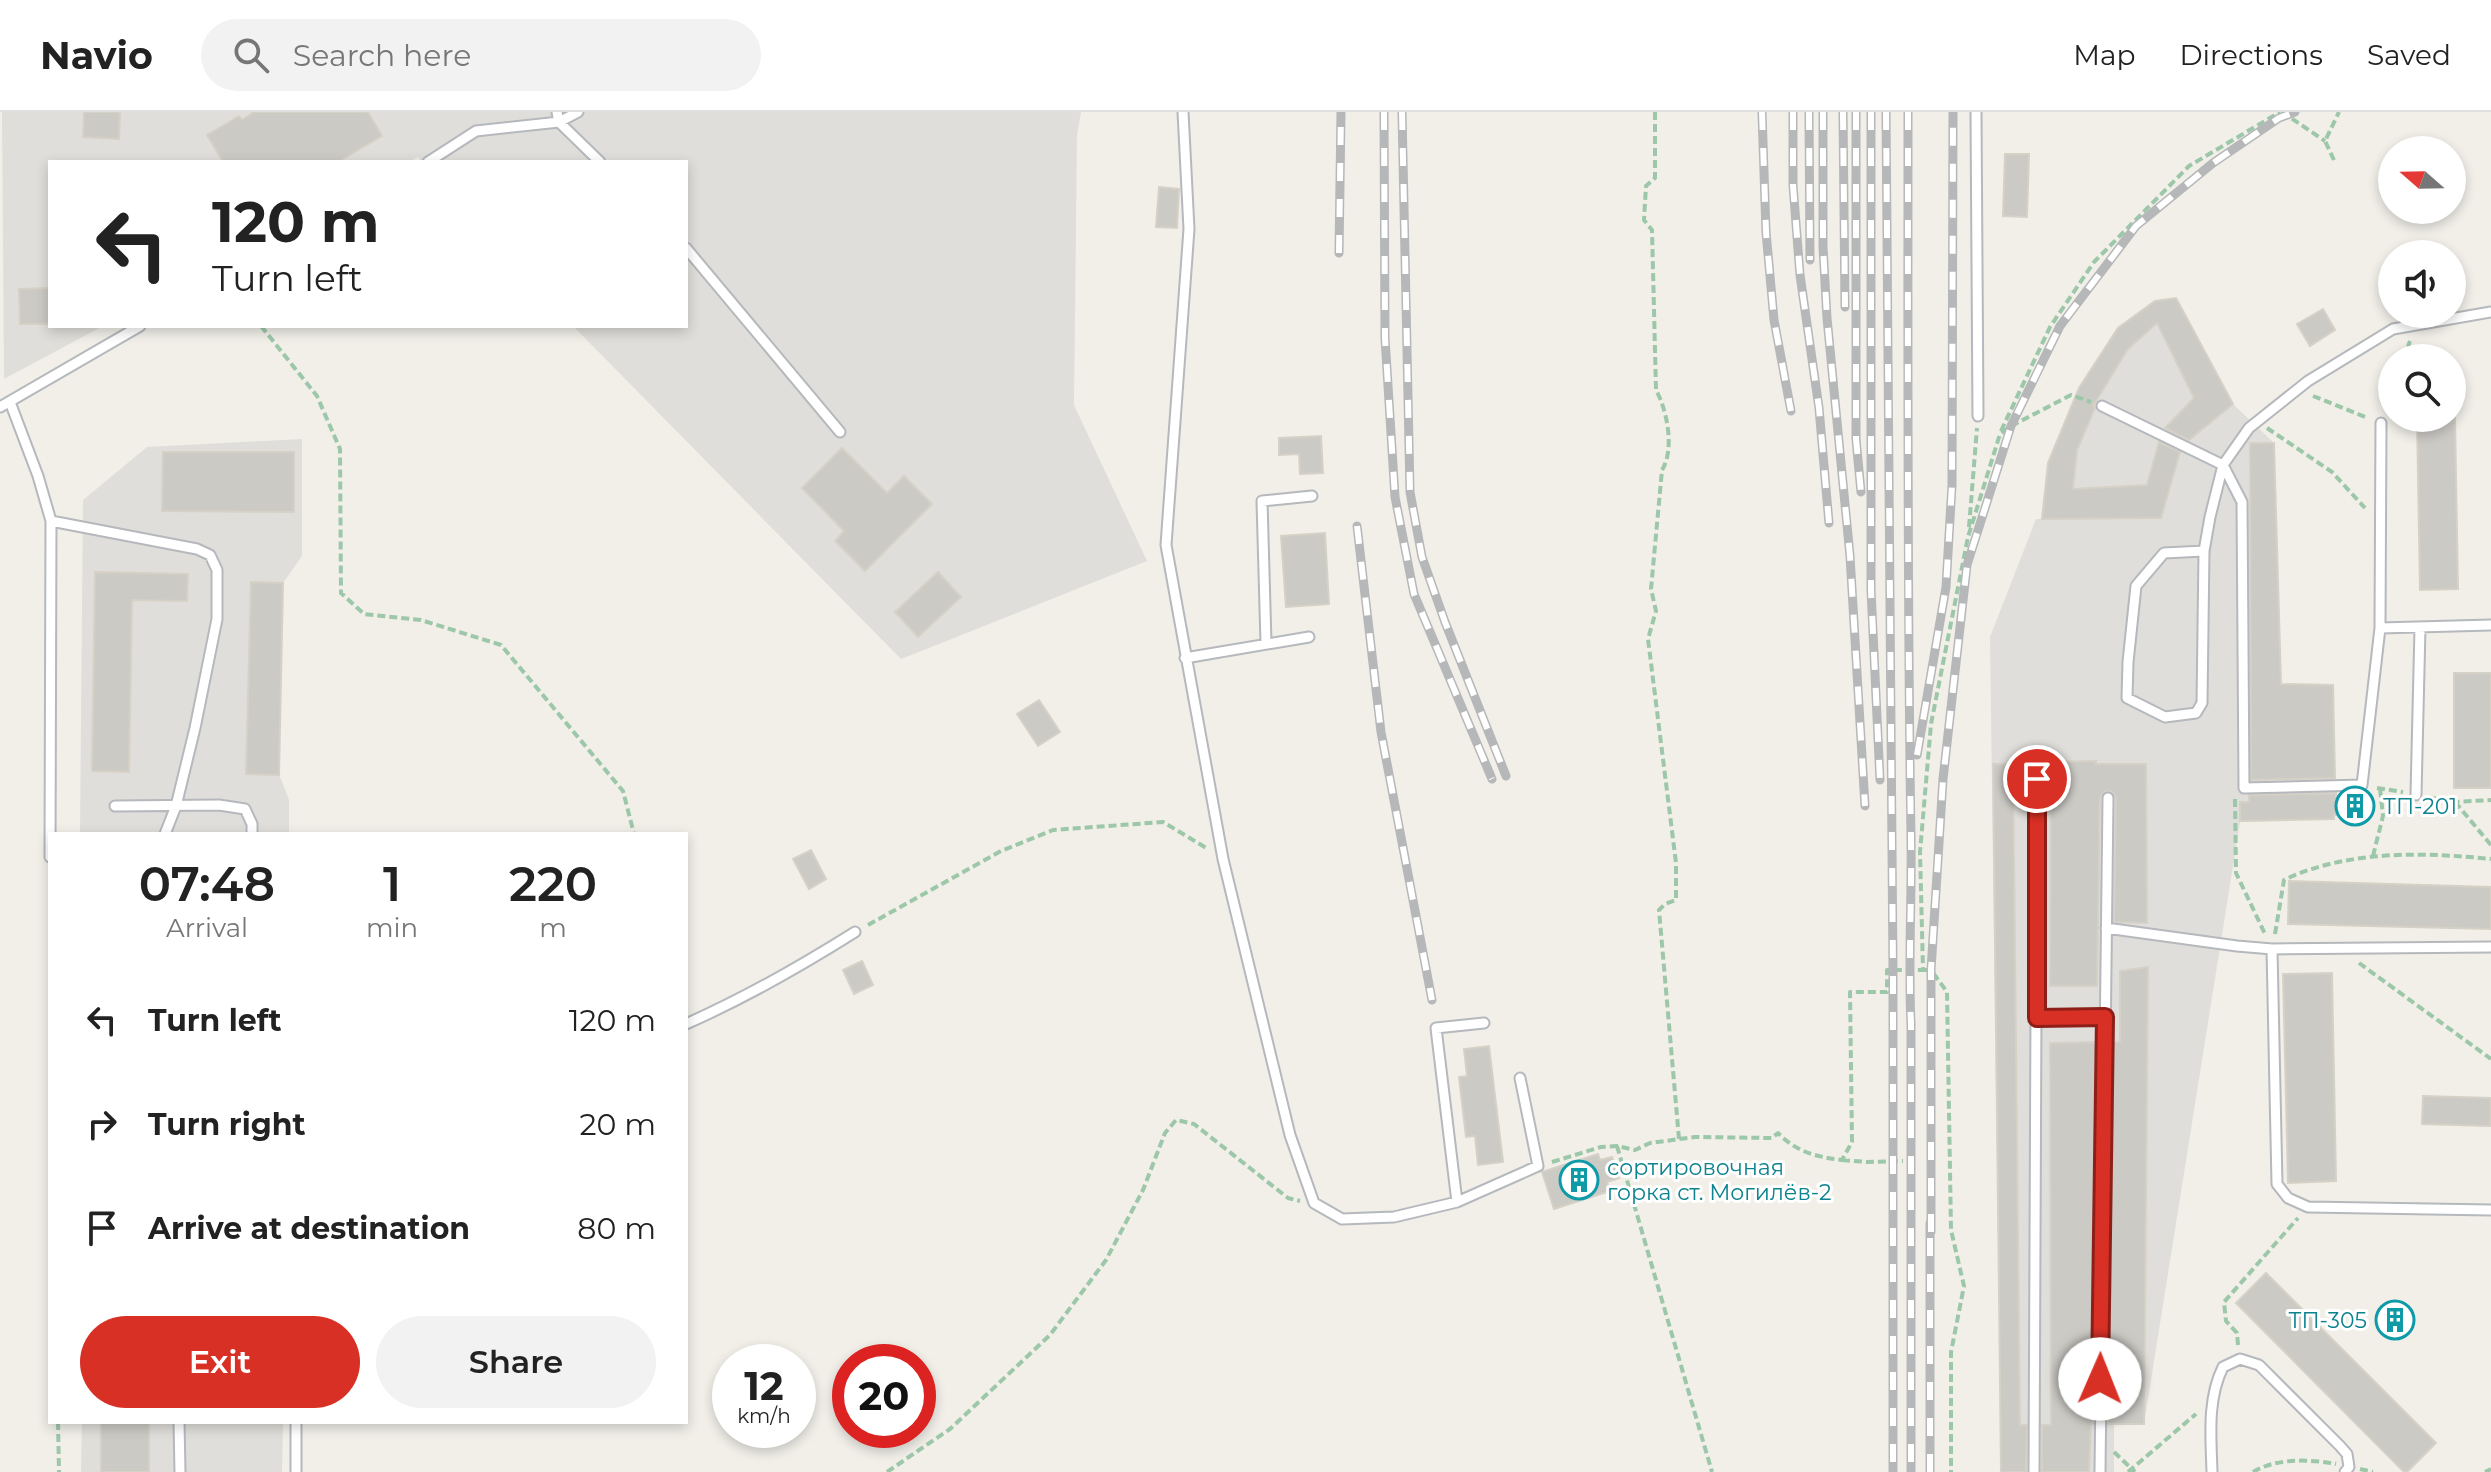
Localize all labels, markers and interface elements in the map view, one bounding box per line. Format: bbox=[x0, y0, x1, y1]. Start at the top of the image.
search box bbox=[201, 19, 761, 91]
text: Navio bbox=[40, 32, 153, 79]
icon: search bbox=[229, 33, 273, 77]
text: Search here bbox=[293, 37, 471, 74]
text: Map bbox=[2073, 38, 2135, 72]
text: Directions bbox=[2179, 38, 2323, 72]
text: Saved bbox=[2367, 38, 2451, 72]
north arrow bbox=[2378, 136, 2466, 224]
map controls bbox=[2378, 136, 2466, 432]
text: 120 m bbox=[212, 188, 380, 256]
icon: left bbox=[80, 192, 184, 296]
button: sound bbox=[2378, 240, 2466, 328]
text: Turn left bbox=[212, 256, 363, 300]
button: search bbox=[2378, 344, 2466, 432]
pin bbox=[2003, 745, 2071, 813]
icon: arrive bbox=[2015, 757, 2059, 801]
building icon: ТП-201 bbox=[2334, 785, 2376, 827]
place label: ТП-201 bbox=[2383, 793, 2457, 820]
text: 07:48 bbox=[139, 855, 275, 913]
text: 1 bbox=[383, 855, 401, 913]
text: 220 bbox=[509, 855, 597, 913]
text: Arrival bbox=[166, 912, 248, 944]
text: min bbox=[366, 912, 418, 944]
text: m bbox=[539, 912, 567, 944]
icon: left bbox=[80, 998, 124, 1042]
text: Turn left bbox=[148, 1002, 281, 1039]
text: 120 m bbox=[569, 1002, 656, 1039]
icon: right bbox=[80, 1102, 124, 1146]
text: Turn right bbox=[148, 1106, 305, 1143]
text: 20 m bbox=[579, 1106, 656, 1143]
place label: сортировочная горка ст. Могилёв-2 bbox=[1607, 1154, 1831, 1206]
building icon: сортировочная горка ст. Могилёв-2 bbox=[1558, 1159, 1600, 1201]
icon: arrive bbox=[80, 1206, 124, 1250]
text: Arrive at destination bbox=[148, 1210, 470, 1247]
text: 80 m bbox=[577, 1210, 656, 1247]
building icon: ТП-305 bbox=[2374, 1299, 2416, 1341]
place label: ТП-305 bbox=[2289, 1307, 2367, 1334]
button: Exit bbox=[80, 1316, 360, 1408]
button: Share bbox=[376, 1316, 656, 1408]
position arrow bbox=[2058, 1337, 2142, 1421]
speed limit sign: 20 bbox=[832, 1344, 936, 1448]
text: 12 bbox=[744, 1361, 784, 1410]
text: km/h bbox=[737, 1404, 791, 1428]

